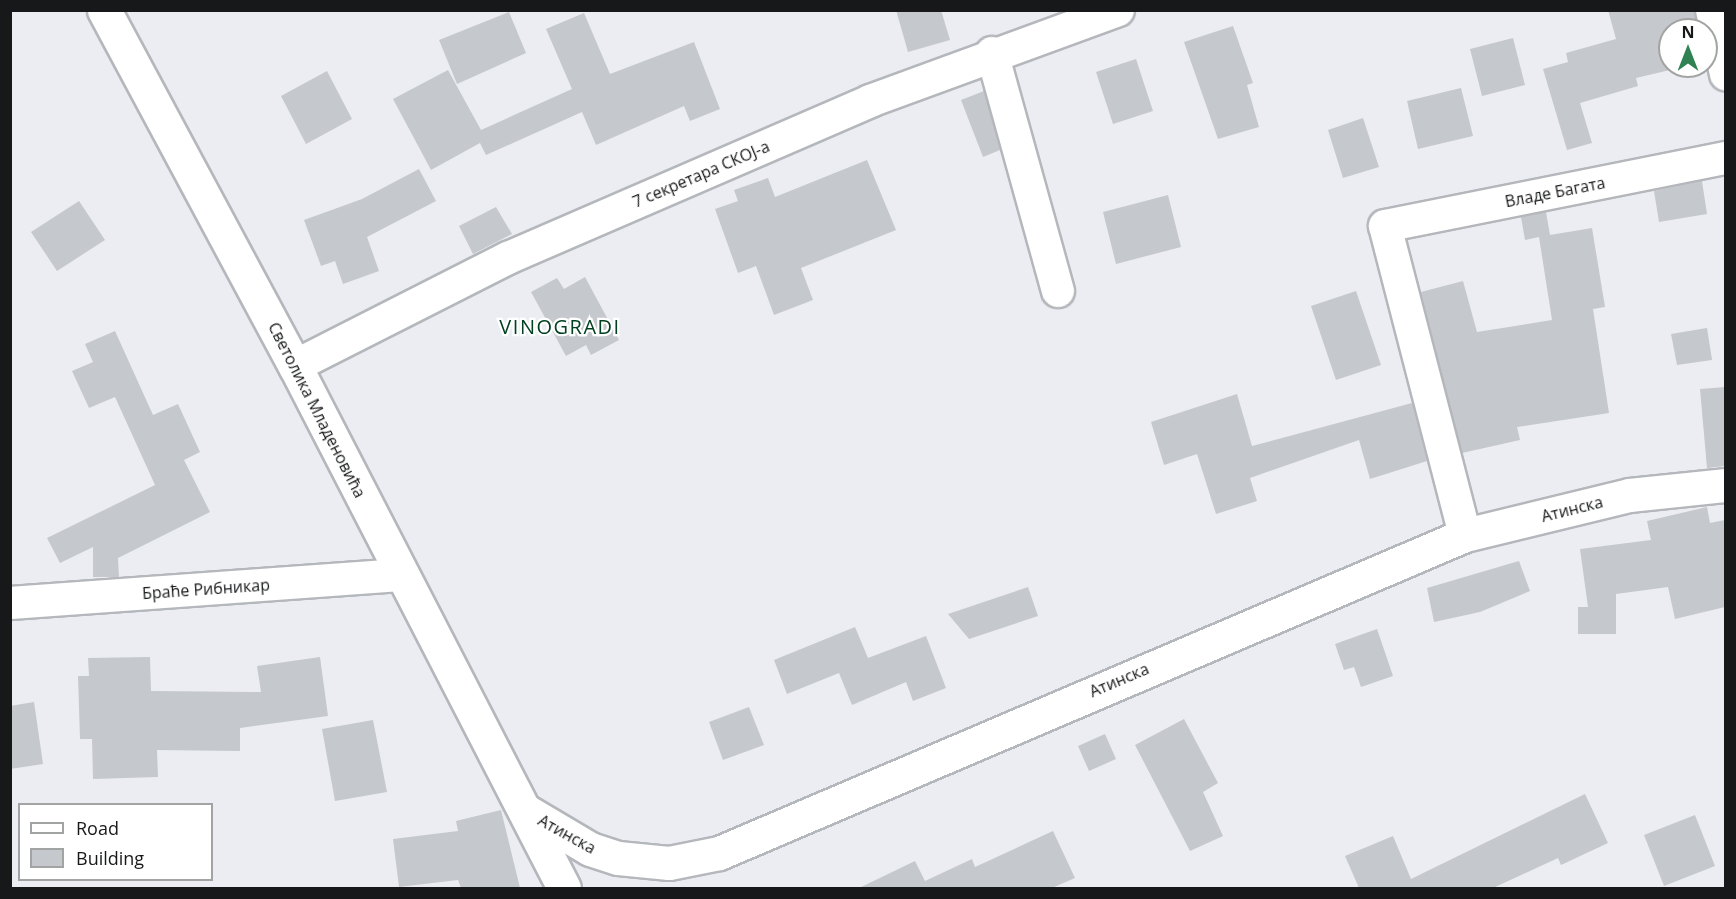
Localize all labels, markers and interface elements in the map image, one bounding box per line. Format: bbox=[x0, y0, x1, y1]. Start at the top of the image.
north arrow bbox=[1658, 18, 1718, 78]
text: N bbox=[1681, 21, 1695, 43]
street label: 7 секретара СКОЈ-а bbox=[630, 136, 772, 212]
street label: Владе Багата bbox=[1503, 173, 1607, 211]
district label: VINOGRADI bbox=[499, 314, 621, 338]
street label: Светолика Младеновића bbox=[264, 319, 370, 501]
street label: Атинска bbox=[1539, 492, 1605, 526]
street label: Браће Рибникар bbox=[141, 575, 271, 603]
street label: Атинска bbox=[1086, 659, 1152, 701]
legend bbox=[18, 803, 213, 881]
street label: Атинска bbox=[535, 810, 599, 858]
text: Road bbox=[76, 816, 119, 840]
text: Building bbox=[76, 846, 144, 870]

